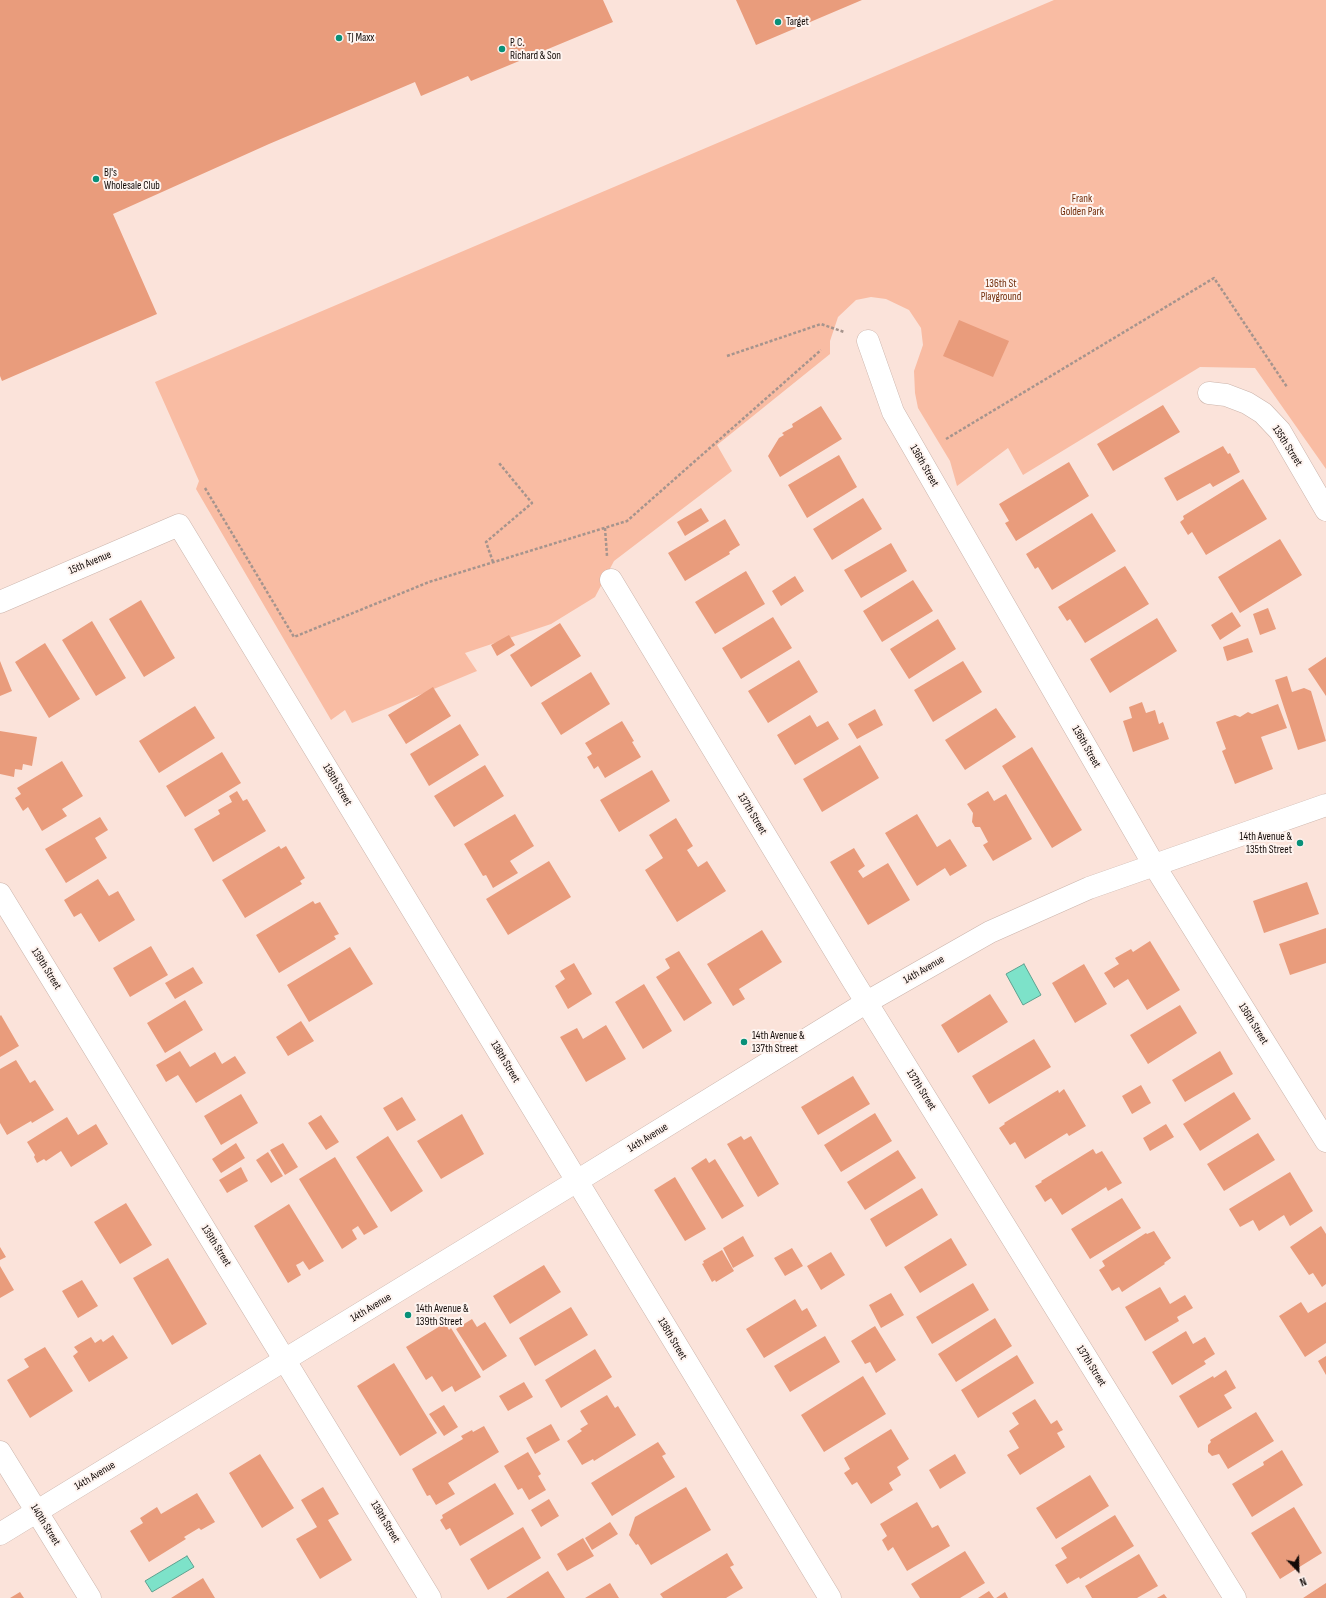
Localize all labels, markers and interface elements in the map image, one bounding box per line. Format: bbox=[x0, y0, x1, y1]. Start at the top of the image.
place label: Target bbox=[786, 15, 809, 29]
marker: Target bbox=[773, 17, 783, 27]
place label: TJ Maxx bbox=[347, 31, 374, 45]
marker: TJ Maxx bbox=[334, 33, 344, 43]
place label: P. C. Richard & Son bbox=[510, 36, 561, 62]
marker: P. C. Richard & Son bbox=[497, 44, 507, 54]
place label: BJ's Wholesale Club bbox=[104, 166, 160, 192]
marker: BJ's Wholesale Club bbox=[91, 174, 101, 184]
park label: Frank Golden Park bbox=[1060, 192, 1104, 218]
park label: 136th St Playground bbox=[981, 277, 1021, 303]
street label: 135th Street bbox=[1269, 423, 1305, 469]
street label: 136th Street bbox=[907, 443, 941, 489]
street label: 15th Avenue bbox=[67, 548, 113, 578]
street label: 136th Street bbox=[1069, 724, 1103, 770]
street label: 138th Street bbox=[319, 762, 355, 808]
street label: 137th Street bbox=[735, 791, 769, 837]
place label: 14th Avenue & 135th Street bbox=[1240, 830, 1292, 856]
marker: 14th Avenue & 135th Street bbox=[1295, 838, 1305, 848]
street label: 139th Street bbox=[28, 946, 64, 992]
street label: 14th Avenue bbox=[901, 953, 947, 987]
street label: 136th Street bbox=[1235, 1001, 1271, 1047]
place label: 14th Avenue & 137th Street bbox=[752, 1029, 804, 1055]
marker: 14th Avenue & 137th Street bbox=[739, 1037, 749, 1047]
street label: 138th Street bbox=[487, 1039, 523, 1085]
street label: 137th Street bbox=[903, 1067, 939, 1113]
street label: 14th Avenue bbox=[625, 1120, 671, 1156]
street label: 139th Street bbox=[198, 1223, 234, 1269]
street label: 14th Avenue bbox=[348, 1291, 394, 1325]
place label: 14th Avenue & 139th Street bbox=[416, 1302, 468, 1328]
marker: 14th Avenue & 139th Street bbox=[403, 1310, 413, 1320]
street label: 138th Street bbox=[654, 1316, 690, 1362]
street label: 137th Street bbox=[1073, 1343, 1109, 1389]
street label: 14th Avenue bbox=[72, 1459, 118, 1493]
street label: 139th Street bbox=[367, 1499, 403, 1545]
street label: 140th Street bbox=[27, 1502, 63, 1548]
north arrow bbox=[1278, 1550, 1318, 1590]
text: N bbox=[1298, 1574, 1308, 1589]

